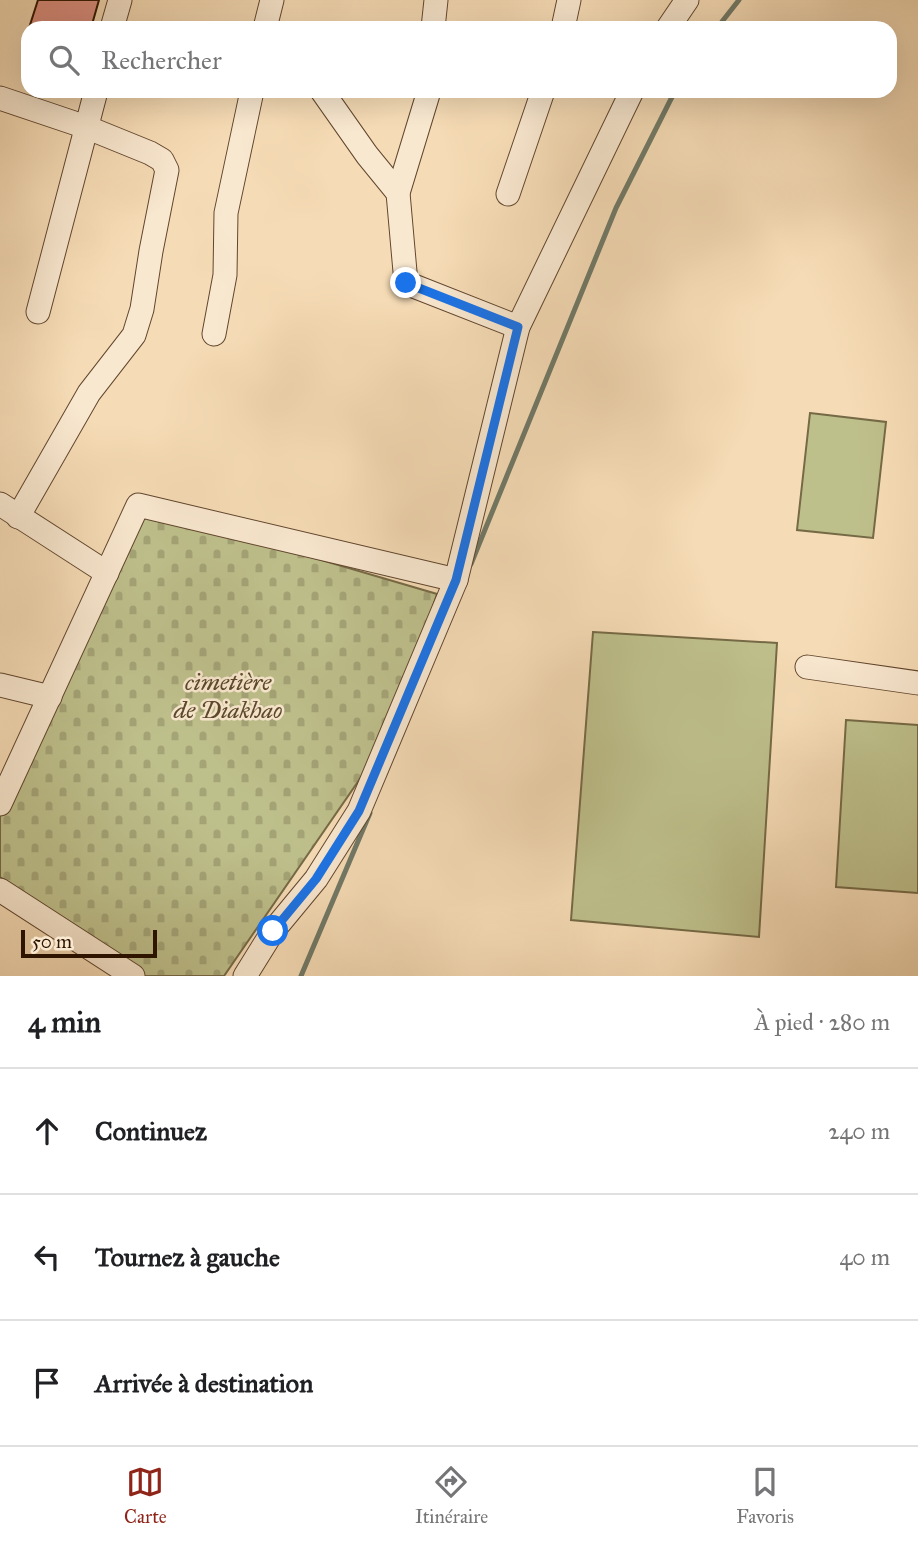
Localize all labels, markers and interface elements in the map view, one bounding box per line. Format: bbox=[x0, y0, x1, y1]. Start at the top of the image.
search box bbox=[21, 21, 897, 98]
icon: search bbox=[45, 41, 83, 79]
text: Rechercher bbox=[101, 44, 222, 76]
route end bbox=[390, 267, 421, 298]
park label: cimetière de Diakhao bbox=[173, 667, 282, 725]
route start bbox=[257, 915, 288, 946]
scale bar bbox=[21, 927, 158, 959]
text: 50 m bbox=[32, 930, 72, 953]
text: 4 min bbox=[28, 1004, 101, 1040]
text: À pied · 280 m bbox=[755, 1008, 890, 1036]
icon: ahead bbox=[28, 1112, 66, 1150]
text: Continuez bbox=[95, 1115, 207, 1147]
text: 240 m bbox=[828, 1117, 890, 1145]
icon: left bbox=[28, 1238, 66, 1276]
text: Tournez à gauche bbox=[95, 1241, 280, 1273]
text: 40 m bbox=[840, 1243, 890, 1271]
icon: arrive bbox=[28, 1364, 66, 1402]
text: Arrivée à destination bbox=[95, 1367, 313, 1399]
tab: Carte bbox=[124, 1463, 167, 1528]
tab: Itinéraire bbox=[415, 1463, 488, 1528]
tab: Favoris bbox=[736, 1463, 794, 1528]

